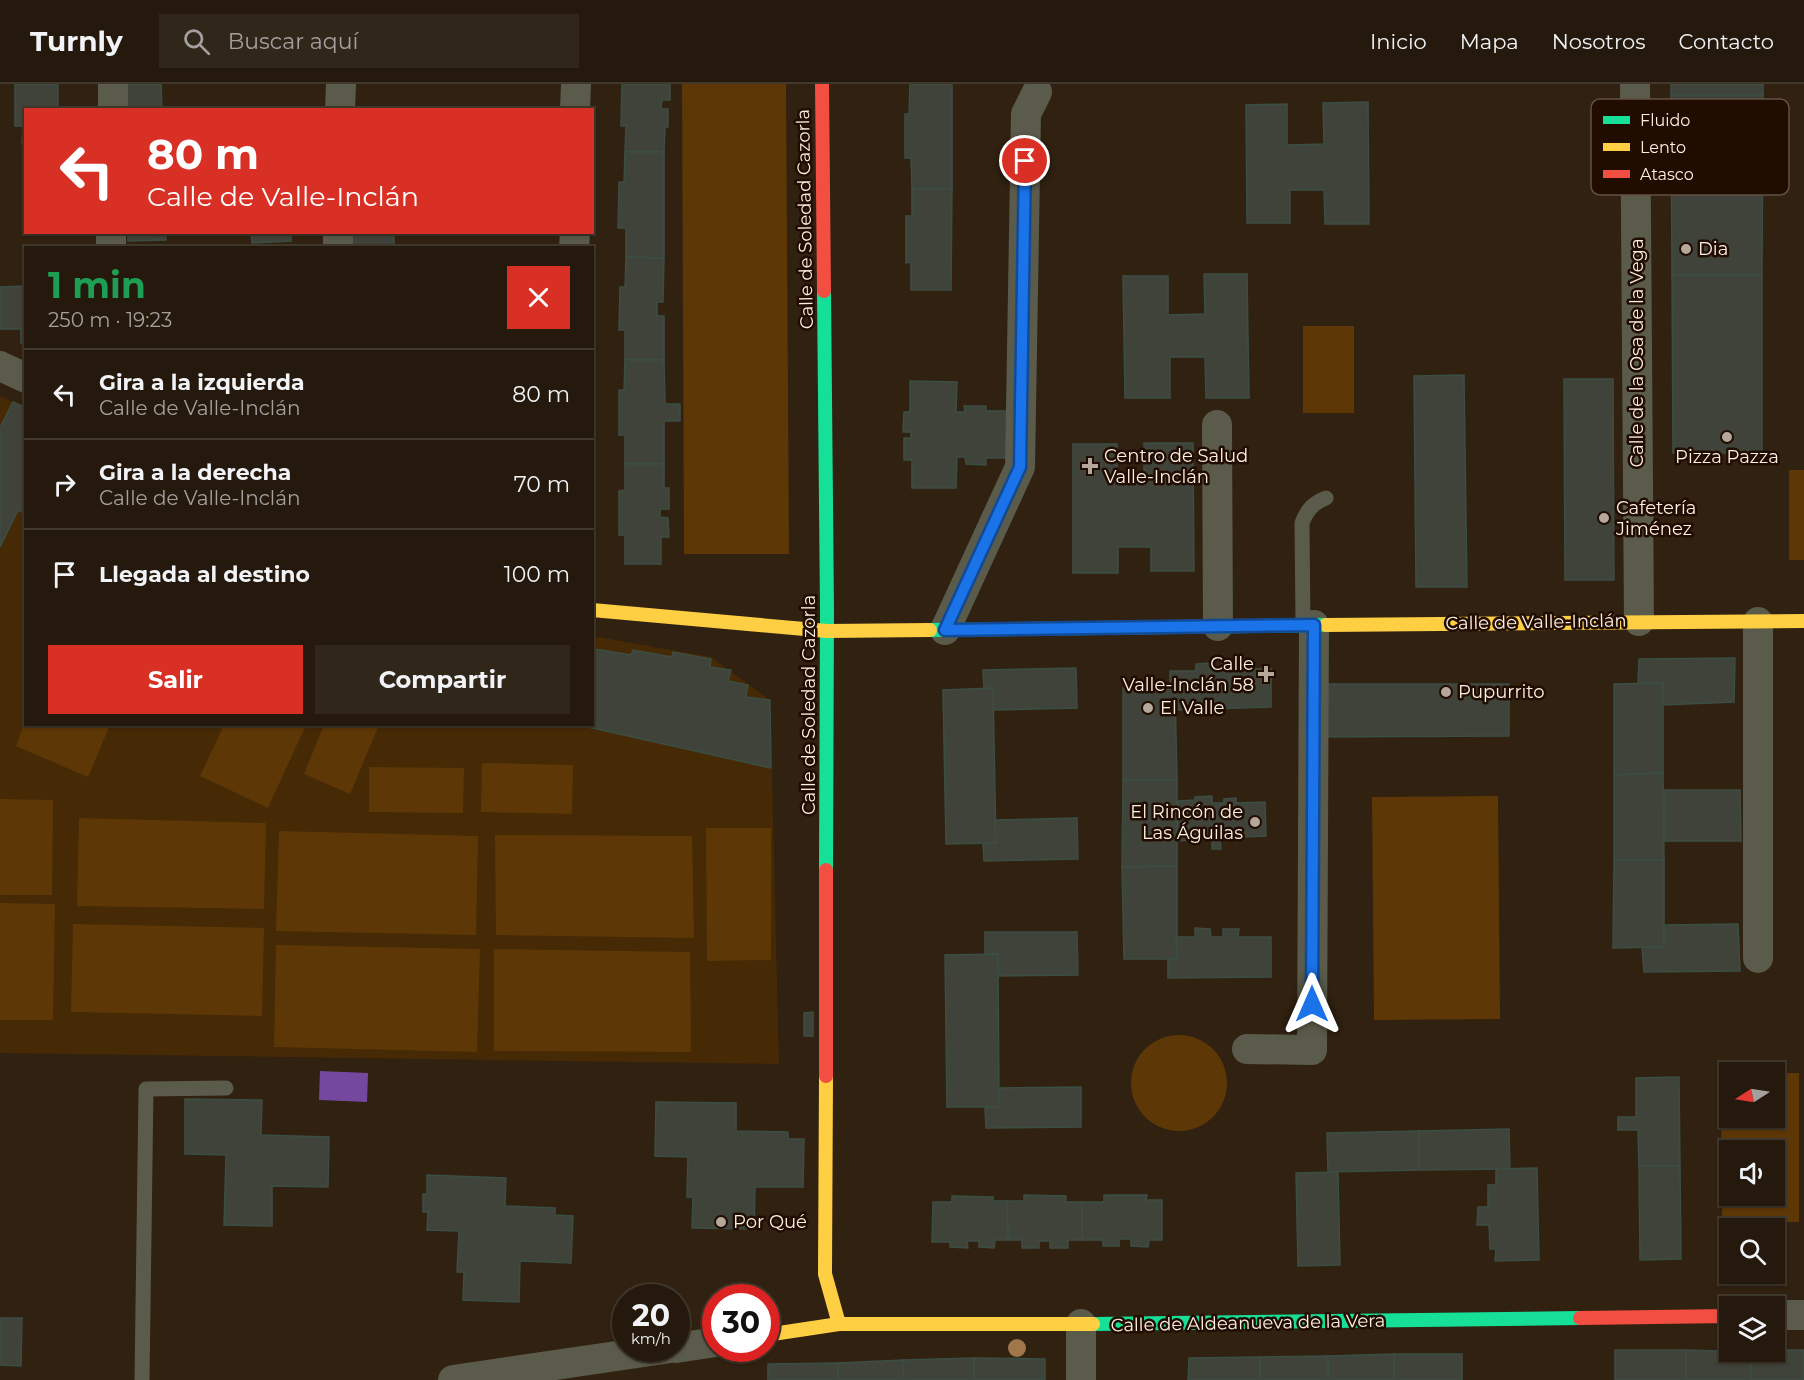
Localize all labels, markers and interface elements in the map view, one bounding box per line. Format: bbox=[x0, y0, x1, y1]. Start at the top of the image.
search box bbox=[159, 14, 579, 68]
text: Turnly bbox=[30, 24, 123, 58]
icon: search bbox=[180, 25, 213, 58]
text: Buscar aquí bbox=[228, 28, 358, 55]
text: Inicio bbox=[1370, 29, 1427, 54]
text: Mapa bbox=[1460, 29, 1519, 54]
text: Nosotros bbox=[1552, 29, 1645, 54]
text: Contacto bbox=[1678, 29, 1774, 54]
legend bbox=[1591, 99, 1789, 195]
street label: Calle de Soledad Cazorla bbox=[792, 109, 818, 329]
text: Fluido bbox=[1640, 111, 1690, 130]
text: 80 m bbox=[147, 128, 259, 180]
icon: left bbox=[48, 132, 126, 210]
pin bbox=[999, 135, 1050, 186]
text: Lento bbox=[1640, 138, 1686, 157]
icon: arrive bbox=[1008, 144, 1041, 177]
text: Atasco bbox=[1640, 165, 1694, 184]
text: Calle de Valle-Inclán bbox=[147, 180, 419, 213]
street label: Calle de la Osa de la Vega bbox=[1626, 238, 1648, 468]
place label: Dia bbox=[1698, 238, 1728, 260]
marker: Dia bbox=[1679, 242, 1693, 256]
text: 1 min bbox=[48, 263, 146, 307]
button: close bbox=[507, 266, 570, 329]
text: 250 m · 19:23 bbox=[48, 308, 172, 332]
text: Gira a la izquierda bbox=[99, 369, 305, 396]
icon: left bbox=[48, 378, 81, 411]
text: 80 m bbox=[512, 381, 570, 408]
text: Calle de Valle-Inclán bbox=[99, 396, 301, 420]
marker: Pizza Pazza bbox=[1720, 430, 1734, 444]
place label: Centro de Salud Valle-Inclán bbox=[1104, 445, 1248, 488]
place label: Pizza Pazza bbox=[1675, 446, 1779, 468]
marker: Centro de Salud Valle-Inclán bbox=[1081, 457, 1099, 475]
text: Gira a la derecha bbox=[99, 459, 291, 486]
icon: right bbox=[48, 468, 81, 501]
text: 70 m bbox=[514, 471, 570, 498]
text: Calle de Valle-Inclán bbox=[99, 486, 301, 510]
place label: Cafetería Jiménez bbox=[1615, 497, 1696, 540]
marker: Cafetería Jiménez bbox=[1597, 511, 1611, 525]
icon: arrive bbox=[48, 558, 81, 591]
text: Llegada al destino bbox=[99, 561, 310, 588]
text: 100 m bbox=[504, 561, 570, 588]
street label: Calle de Soledad Cazorla bbox=[798, 595, 820, 815]
street label: Calle de Valle-Inclán bbox=[1445, 609, 1627, 635]
button: Salir bbox=[48, 645, 303, 714]
button: Compartir bbox=[315, 645, 570, 714]
place label: Calle Valle-Inclán 58 bbox=[1123, 653, 1254, 696]
marker: Calle Valle-Inclán 58 bbox=[1259, 667, 1273, 681]
place label: Pupurrito bbox=[1458, 681, 1544, 703]
marker: Pupurrito bbox=[1439, 685, 1453, 699]
place label: El Valle bbox=[1160, 697, 1224, 719]
marker: El Valle bbox=[1141, 701, 1155, 715]
place label: El Rincón de Las Águilas bbox=[1130, 801, 1243, 844]
marker: El Rincón de Las Águilas bbox=[1248, 815, 1262, 829]
position arrow bbox=[1280, 972, 1344, 1036]
north arrow bbox=[1719, 1062, 1785, 1128]
map controls bbox=[1719, 1062, 1785, 1362]
button: sound bbox=[1719, 1140, 1785, 1206]
place label: Por Qué bbox=[733, 1211, 807, 1233]
marker: Por Qué bbox=[714, 1215, 728, 1229]
button: search bbox=[1719, 1218, 1785, 1284]
speed limit sign: 30 bbox=[702, 1284, 780, 1362]
button: layers bbox=[1719, 1296, 1785, 1362]
text: 20 bbox=[632, 1297, 670, 1334]
street label: Calle de Aldeanueva de la Vera bbox=[1110, 1310, 1386, 1336]
text: km/h bbox=[631, 1329, 671, 1348]

